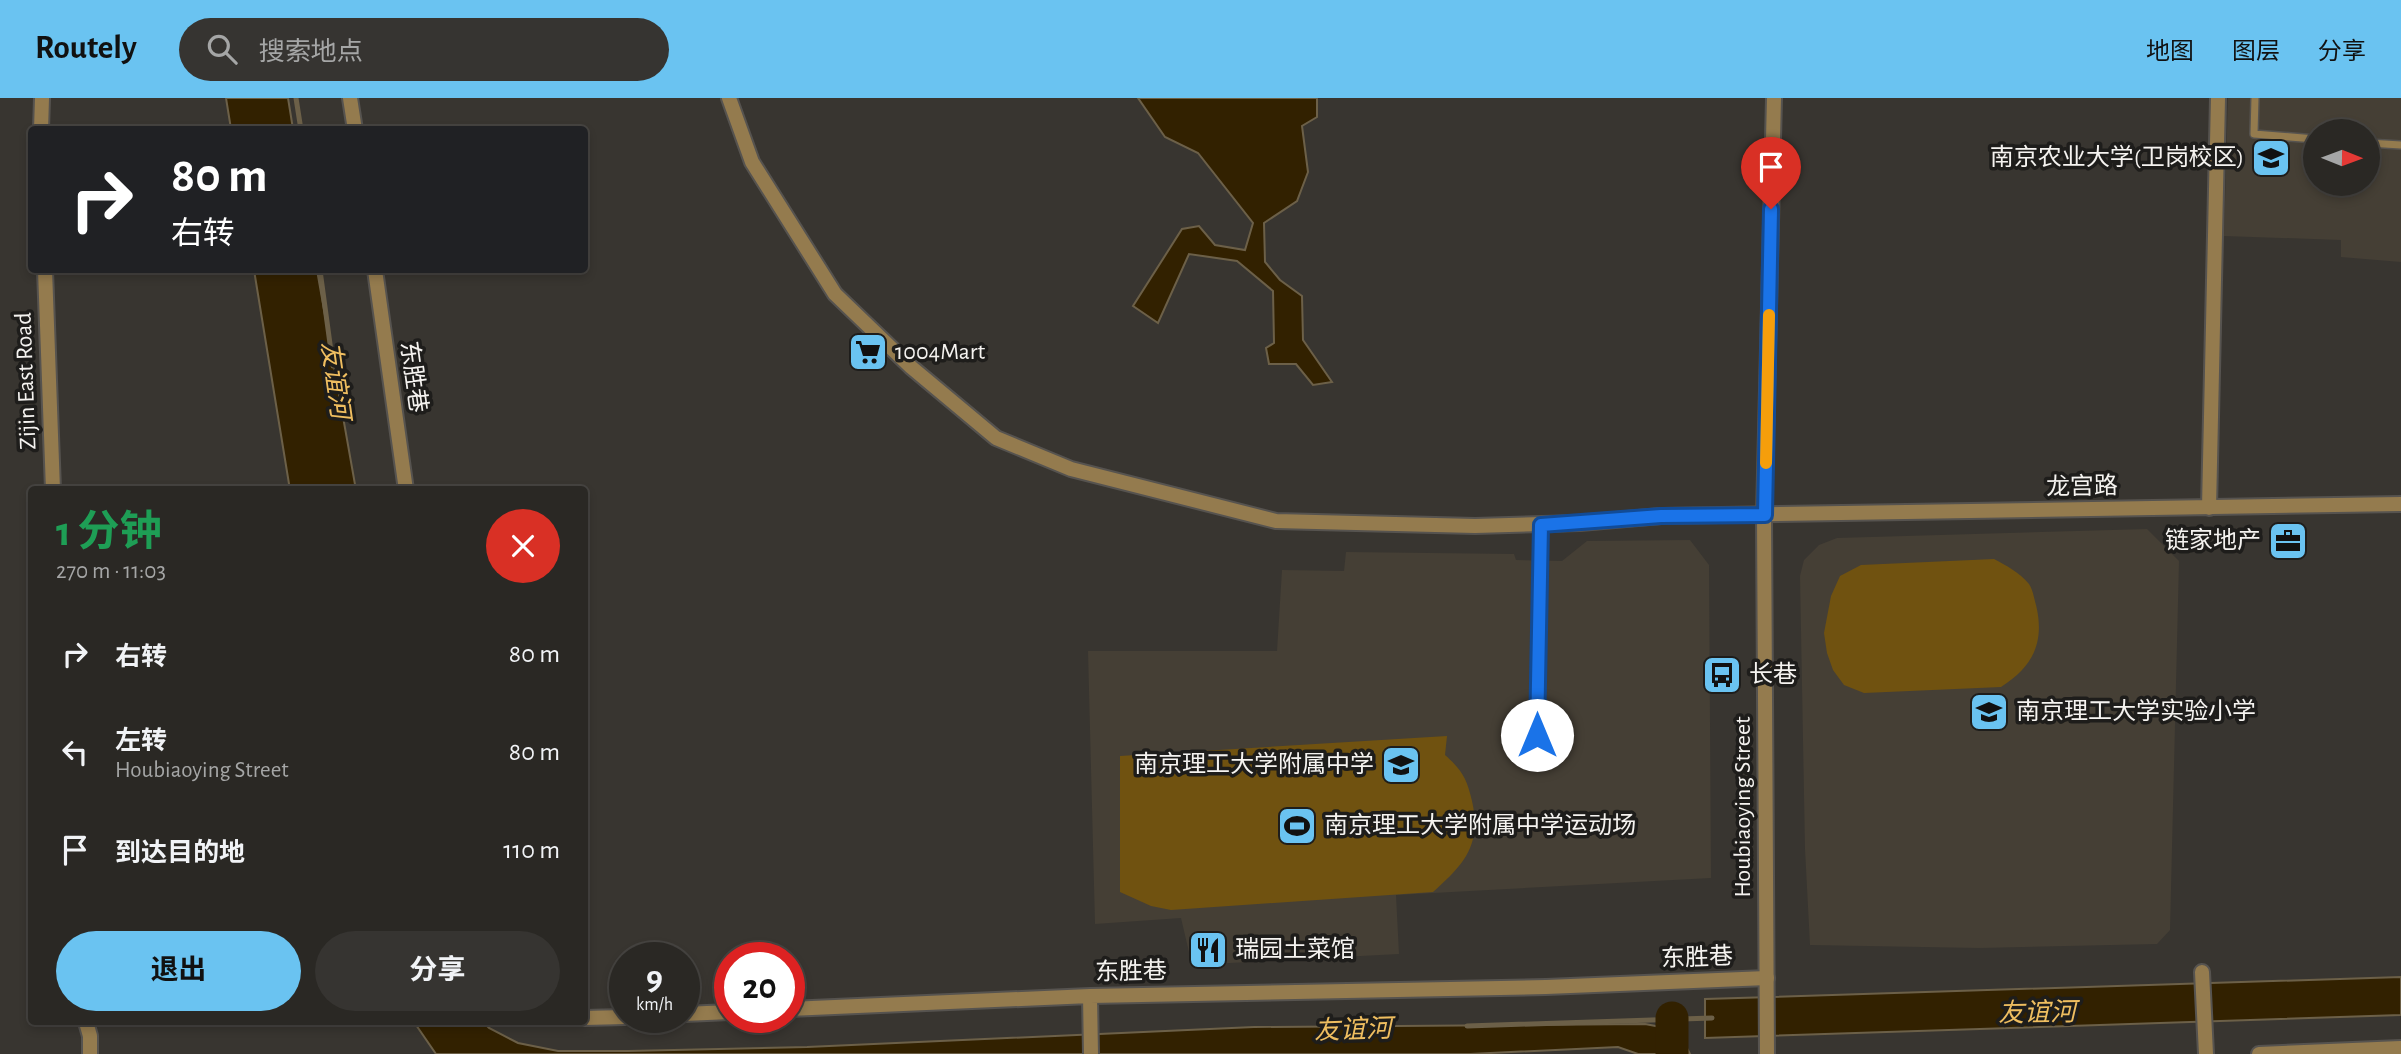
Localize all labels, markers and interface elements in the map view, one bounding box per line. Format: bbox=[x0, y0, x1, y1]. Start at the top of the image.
search box bbox=[179, 18, 669, 81]
icon: search bbox=[203, 30, 241, 68]
text: Routely bbox=[35, 32, 137, 65]
text: 搜索地点 bbox=[259, 39, 363, 65]
text: 地图 bbox=[2146, 40, 2194, 64]
text: 图层 bbox=[2232, 40, 2280, 64]
text: 分享 bbox=[2318, 40, 2366, 64]
north arrow bbox=[2303, 119, 2380, 196]
map controls bbox=[2303, 119, 2380, 196]
pin bbox=[1741, 137, 1801, 209]
school or university icon: 南京农业大学(卫岗校区) bbox=[2250, 137, 2292, 179]
place label: 南京农业大学(卫岗校区) bbox=[1990, 144, 2244, 170]
icon: arrive bbox=[1752, 148, 1790, 186]
text: 80 m bbox=[171, 152, 268, 201]
icon: right bbox=[56, 154, 147, 245]
text: 右转 bbox=[171, 218, 235, 250]
street label: Zijin East Road bbox=[12, 312, 40, 450]
supermarket icon: 1004Mart bbox=[847, 331, 889, 373]
water label: 友谊河 bbox=[317, 339, 355, 425]
street label: 东胜巷 bbox=[396, 339, 432, 414]
place label: 1004Mart bbox=[895, 340, 985, 364]
street label: 龙宫路 bbox=[2046, 472, 2118, 500]
button: close bbox=[486, 509, 560, 583]
text: 1 分钟 bbox=[56, 511, 161, 553]
office icon: 链家地产 bbox=[2267, 520, 2309, 562]
place label: 链家地产 bbox=[2165, 527, 2261, 553]
text: 270 m · 11:03 bbox=[56, 560, 166, 583]
icon: right bbox=[56, 635, 94, 673]
text: 80 m bbox=[509, 641, 560, 667]
text: 右转 bbox=[115, 644, 167, 670]
bus stop icon: 长巷 bbox=[1701, 654, 1743, 696]
place label: 长巷 bbox=[1749, 661, 1797, 687]
school or university icon: 南京理工大学实验小学 bbox=[1968, 691, 2010, 733]
position arrow bbox=[1500, 698, 1574, 772]
place label: 南京理工大学实验小学 bbox=[2016, 698, 2256, 724]
street label: Houbiaoying Street bbox=[1731, 716, 1755, 898]
text: 左转 bbox=[115, 728, 167, 754]
icon: left bbox=[56, 733, 94, 771]
text: 80 m bbox=[509, 739, 560, 765]
school or university icon: 南京理工大学附属中学 bbox=[1380, 744, 1422, 786]
place label: 南京理工大学附属中学 bbox=[1134, 751, 1374, 777]
text: Houbiaoying Street bbox=[115, 759, 289, 782]
sports icon: 南京理工大学附属中学运动场 bbox=[1276, 805, 1318, 847]
place label: 南京理工大学附属中学运动场 bbox=[1324, 812, 1636, 838]
icon: arrive bbox=[56, 831, 94, 869]
text: 110 m bbox=[503, 837, 560, 863]
text: 到达目的地 bbox=[115, 840, 245, 866]
restaurant icon: 瑞园土菜馆 bbox=[1187, 929, 1229, 971]
button: 退出 bbox=[56, 931, 301, 1011]
button: 分享 bbox=[315, 931, 560, 1011]
place label: 瑞园土菜馆 bbox=[1235, 936, 1355, 962]
speed limit sign: 20 bbox=[714, 942, 805, 1033]
street label: 东胜巷 bbox=[1661, 943, 1733, 971]
street label: 东胜巷 bbox=[1095, 957, 1167, 985]
text: 9 bbox=[646, 961, 663, 996]
text: km/h bbox=[636, 996, 673, 1014]
water label: 友谊河 bbox=[1998, 998, 2081, 1027]
water label: 友谊河 bbox=[1314, 1014, 1397, 1044]

